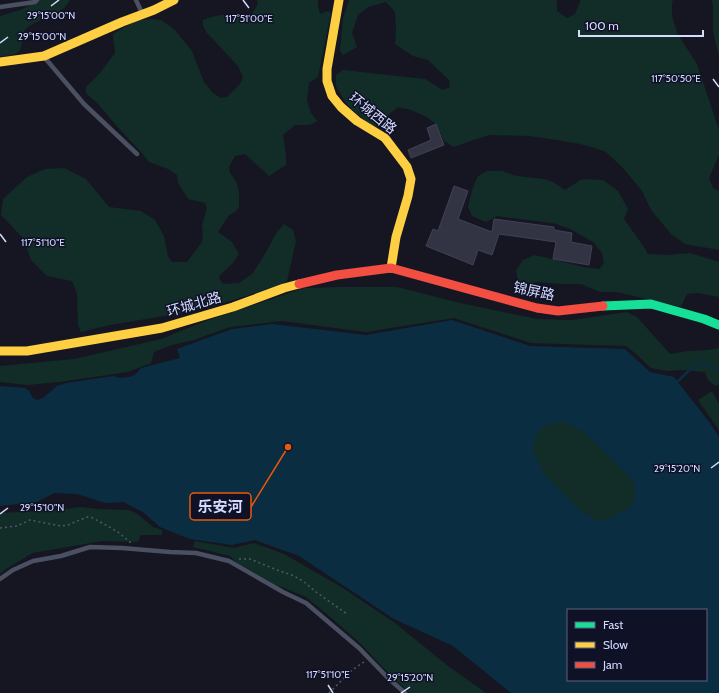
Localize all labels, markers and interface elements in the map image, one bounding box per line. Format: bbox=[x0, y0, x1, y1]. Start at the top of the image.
text: 29°15'00"N bbox=[27, 9, 75, 22]
text: 117°51'00"E bbox=[225, 12, 273, 25]
scale bar bbox=[579, 12, 703, 38]
text: 100 m bbox=[585, 18, 619, 33]
text: 29°15'00"N bbox=[18, 30, 66, 43]
text: 117°50'50"E bbox=[651, 72, 701, 85]
street label: 环城西路 bbox=[346, 88, 400, 138]
text: 117°51'10"E bbox=[21, 236, 65, 249]
street label: 锦屏路 bbox=[512, 278, 556, 304]
street label: 环城北路 bbox=[165, 288, 223, 320]
text: 29°15'20"N bbox=[654, 462, 700, 475]
callout: 乐安河 bbox=[190, 493, 251, 520]
text: 乐安河 bbox=[197, 498, 243, 516]
text: 29°15'10"N bbox=[20, 501, 64, 514]
legend bbox=[567, 609, 707, 681]
text: Fast bbox=[603, 617, 623, 632]
text: Slow bbox=[603, 637, 628, 652]
text: Jam bbox=[602, 657, 622, 672]
text: 117°51'10"E bbox=[306, 668, 350, 681]
text: 29°15'20"N bbox=[387, 671, 433, 684]

